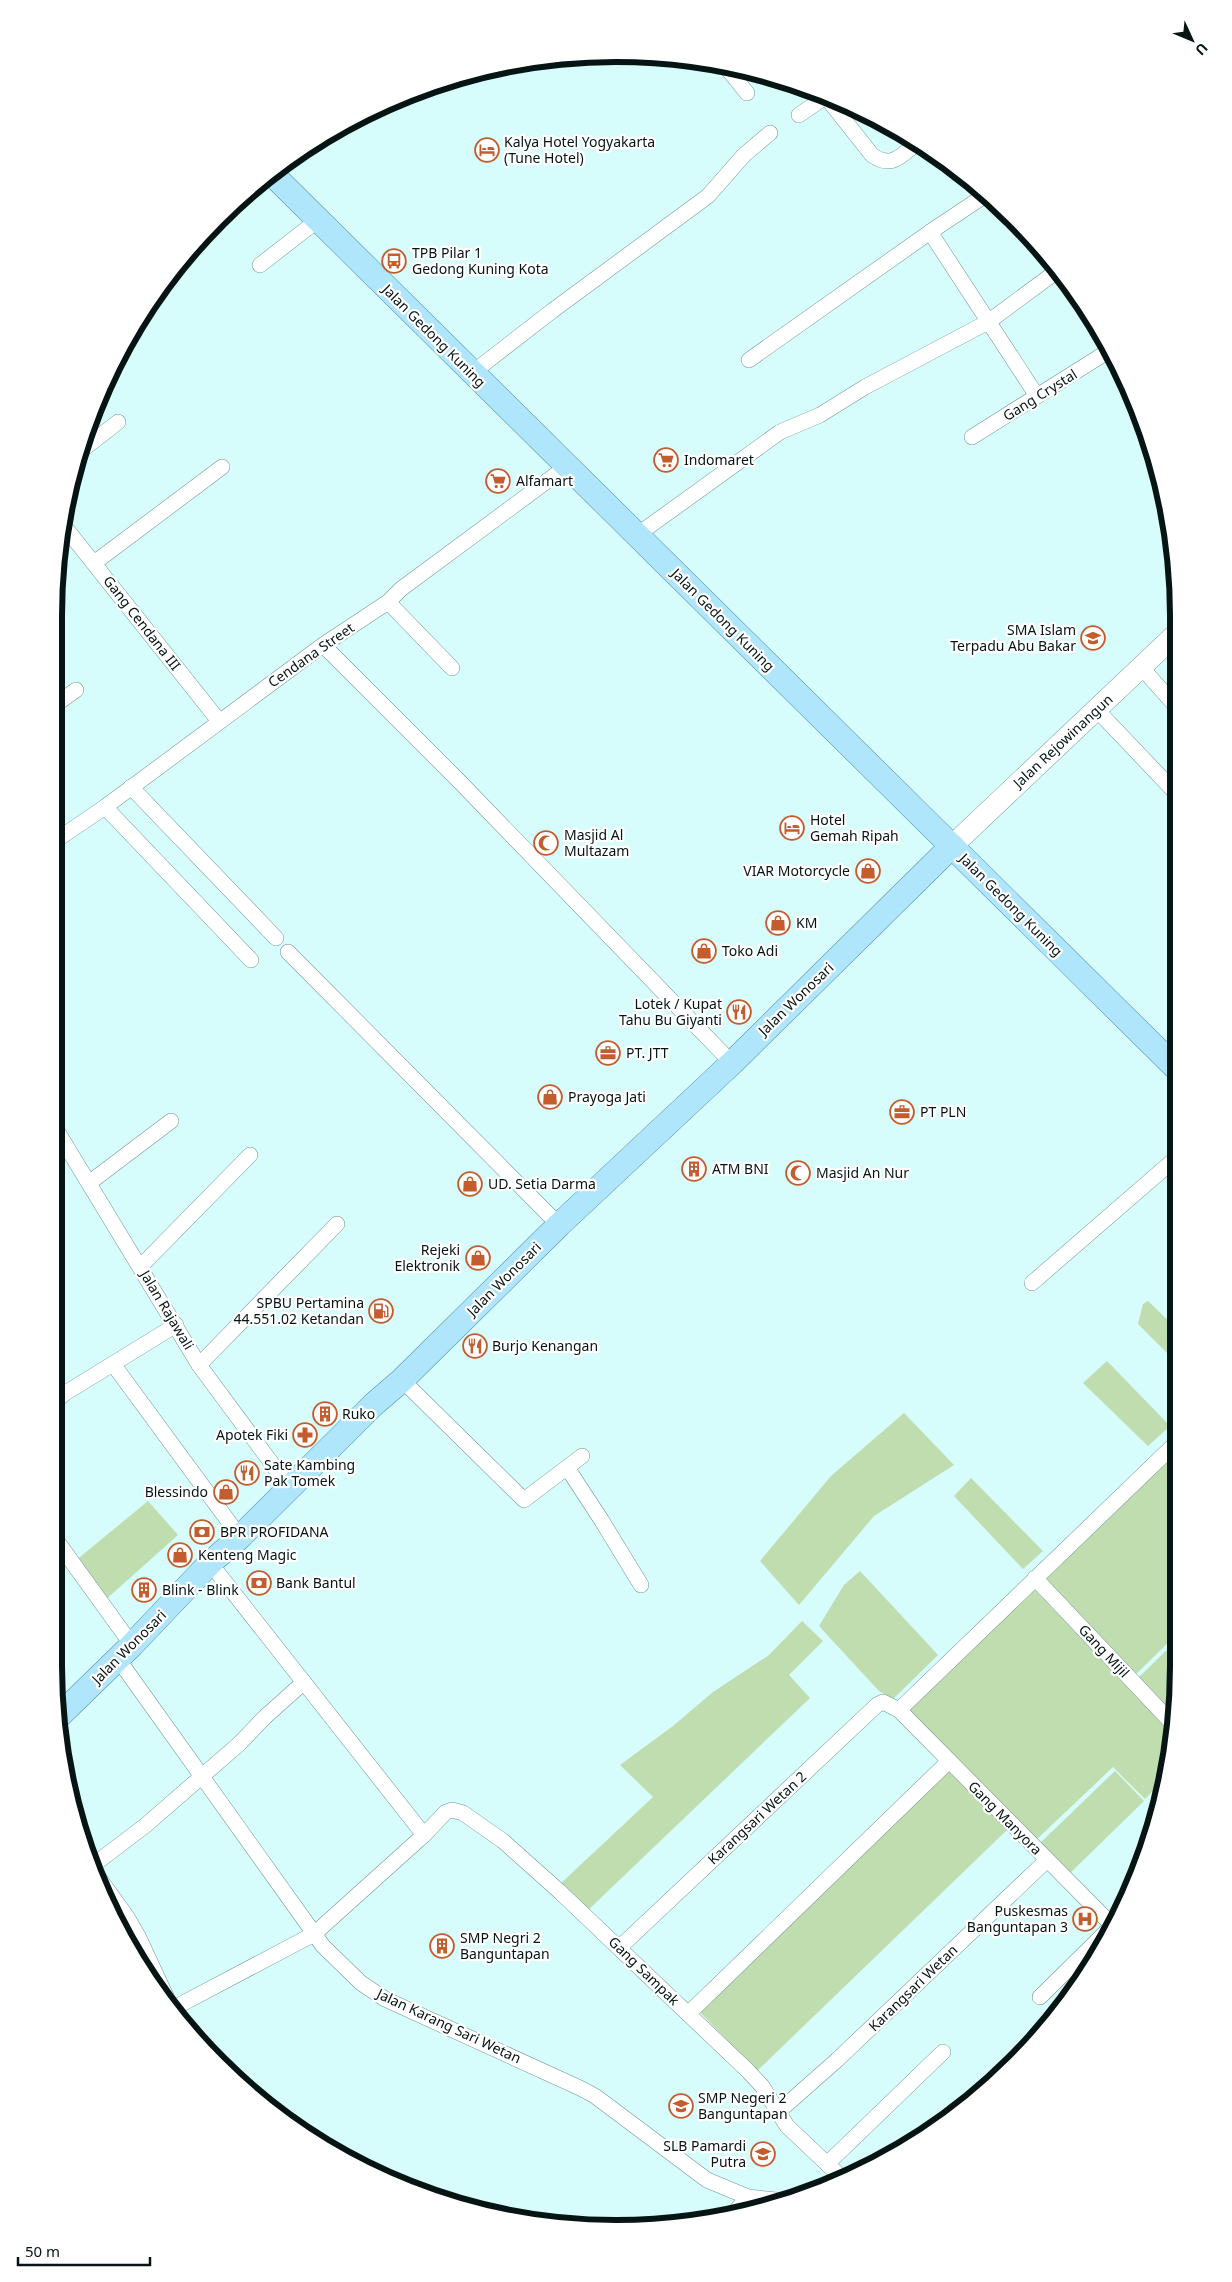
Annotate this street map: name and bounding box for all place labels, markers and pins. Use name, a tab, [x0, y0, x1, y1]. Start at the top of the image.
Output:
place label: Kalya Hotel Yogyakarta (Tune Hotel)	[504, 132, 655, 167]
hotel icon: Kalya Hotel Yogyakarta (Tune Hotel)	[474, 137, 500, 163]
place label: TPB Pilar 1 Gedong Kuning Kota	[412, 243, 549, 278]
bus stop icon: TPB Pilar 1 Gedong Kuning Kota	[381, 248, 407, 274]
supermarket icon: Indomaret	[653, 447, 679, 473]
place label: Indomaret	[684, 450, 754, 469]
supermarket icon: Alfamart	[485, 468, 511, 494]
place label: Alfamart	[516, 471, 573, 490]
place label: SMA Islam Terpadu Abu Bakar	[950, 620, 1076, 655]
school or university icon: SMA Islam Terpadu Abu Bakar	[1080, 625, 1106, 651]
place label: Hotel Gemah Ripah	[810, 810, 899, 845]
hotel icon: Hotel Gemah Ripah	[779, 815, 805, 841]
place label: Masjid Al Multazam	[564, 825, 629, 860]
mosque icon: Masjid Al Multazam	[533, 830, 559, 856]
shop icon: VIAR Motorcycle	[855, 858, 881, 884]
place label: VIAR Motorcycle	[743, 861, 850, 880]
shop icon: KM	[765, 910, 791, 936]
place label: KM	[796, 913, 817, 932]
shop icon: Toko Adi	[691, 938, 717, 964]
place label: Toko Adi	[722, 941, 778, 960]
place label: Lotek / Kupat Tahu Bu Giyanti	[619, 994, 722, 1029]
restaurant icon: Lotek / Kupat Tahu Bu Giyanti	[726, 999, 752, 1025]
office icon: PT. JTT	[595, 1040, 621, 1066]
place label: PT. JTT	[626, 1043, 669, 1062]
shop icon: Prayoga Jati	[537, 1084, 563, 1110]
place label: Prayoga Jati	[568, 1087, 646, 1106]
office icon: PT PLN	[889, 1099, 915, 1125]
place label: PT PLN	[920, 1102, 966, 1121]
building icon: ATM BNI	[681, 1156, 707, 1182]
place label: ATM BNI	[712, 1159, 769, 1178]
mosque icon: Masjid An Nur	[785, 1160, 811, 1186]
place label: Masjid An Nur	[816, 1163, 909, 1182]
shop icon: UD. Setia Darma	[457, 1171, 483, 1197]
place label: UD. Setia Darma	[488, 1174, 596, 1193]
place label: Rejeki Elektronik	[394, 1240, 461, 1275]
shop icon: Rejeki Elektronik	[465, 1245, 491, 1271]
place label: SPBU Pertamina 44.551.02 Ketandan	[234, 1293, 364, 1328]
fuel station icon: SPBU Pertamina 44.551.02 Ketandan	[368, 1298, 394, 1324]
restaurant icon: Burjo Kenangan	[462, 1333, 488, 1359]
place label: Burjo Kenangan	[492, 1336, 598, 1355]
building icon: Ruko	[312, 1401, 338, 1427]
place label: Ruko	[342, 1404, 375, 1423]
pharmacy icon: Apotek Fiki	[292, 1422, 318, 1448]
place label: Apotek Fiki	[216, 1425, 288, 1444]
place label: Sate Kambing Pak Tomek	[264, 1455, 355, 1490]
restaurant icon: Sate Kambing Pak Tomek	[234, 1460, 260, 1486]
shop icon: Blessindo	[213, 1479, 239, 1505]
place label: Blessindo	[145, 1482, 208, 1501]
bank icon: BPR PROFIDANA	[189, 1519, 215, 1545]
place label: BPR PROFIDANA	[220, 1522, 329, 1541]
shop icon: Kenteng Magic	[167, 1542, 193, 1568]
place label: Kenteng Magic	[198, 1545, 297, 1564]
bank icon: Bank Bantul	[246, 1570, 272, 1596]
place label: Bank Bantul	[276, 1573, 356, 1592]
building icon: Blink - Blink	[131, 1577, 157, 1603]
place label: Blink - Blink	[162, 1580, 239, 1599]
place label: Puskesmas Banguntapan 3	[967, 1901, 1068, 1936]
hospital icon: Puskesmas Banguntapan 3	[1072, 1906, 1098, 1932]
place label: SMP Negri 2 Banguntapan	[460, 1928, 550, 1963]
building icon: SMP Negri 2 Banguntapan	[429, 1933, 455, 1959]
place label: SMP Negeri 2 Banguntapan	[698, 2088, 788, 2123]
school or university icon: SMP Negeri 2 Banguntapan	[668, 2093, 694, 2119]
place label: SLB Pamardi Putra	[663, 2136, 746, 2171]
school or university icon: SLB Pamardi Putra	[750, 2141, 776, 2167]

